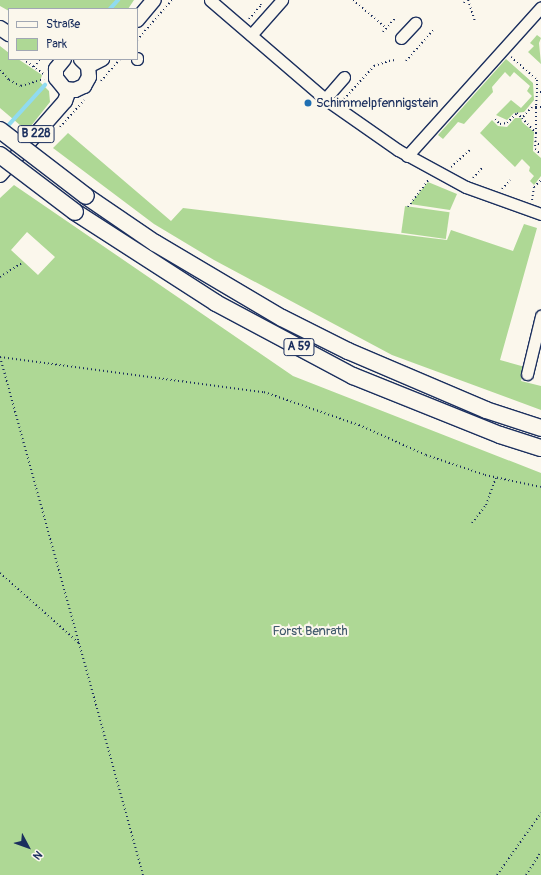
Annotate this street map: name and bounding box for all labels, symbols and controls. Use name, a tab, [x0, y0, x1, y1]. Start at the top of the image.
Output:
legend	[8, 8, 138, 60]
text: Straße	[46, 17, 80, 32]
text: Park	[46, 37, 67, 52]
place label: Schimmelpfennigstein	[316, 95, 438, 111]
marker: Schimmelpfennigstein	[303, 98, 313, 108]
road number: B 228	[17, 124, 55, 144]
road number: A 59	[283, 337, 315, 357]
park label: Forst Benrath	[272, 623, 348, 639]
north arrow	[8, 827, 48, 867]
text: N	[30, 848, 45, 862]

